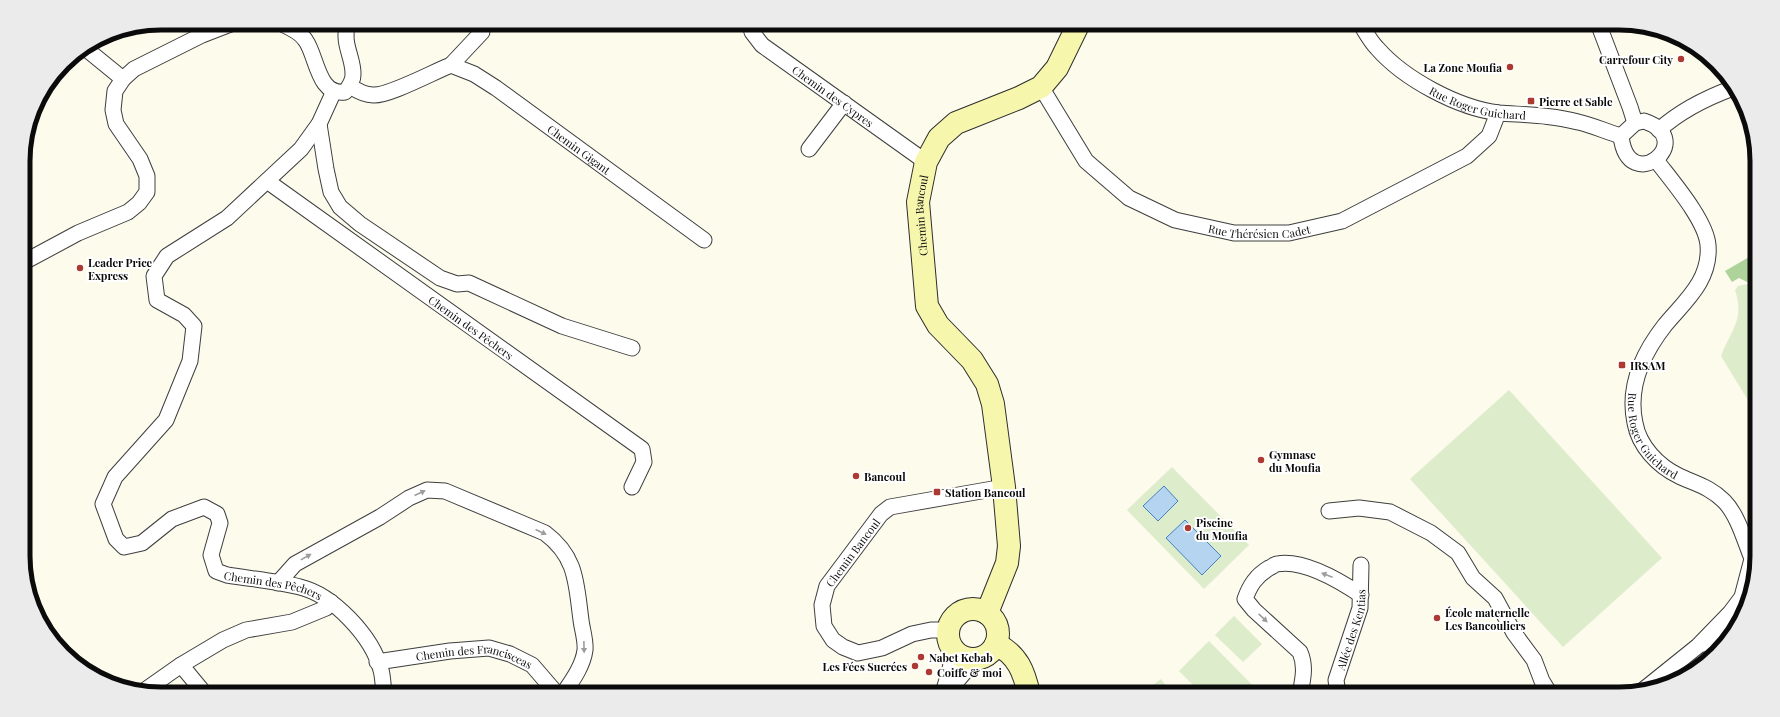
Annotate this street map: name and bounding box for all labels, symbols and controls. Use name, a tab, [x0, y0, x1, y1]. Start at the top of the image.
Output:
place label: Carrefour City	[1599, 52, 1673, 67]
marker: Carrefour City	[1676, 54, 1686, 64]
place label: La Zone Moufia	[1424, 60, 1502, 75]
street label: Chemin des Cypres	[790, 62, 877, 130]
marker: La Zone Moufia	[1505, 62, 1515, 72]
street label: Rue Roger Guichard	[1427, 83, 1527, 122]
place label: Pierre et Sable	[1539, 94, 1613, 109]
marker: Pierre et Sable	[1526, 96, 1536, 106]
street label: Chemin Gigant	[545, 121, 614, 177]
street label: Chemin Bancoul	[910, 173, 931, 257]
street label: Rue Thérésien Cadet	[1207, 220, 1312, 241]
place label: Leader Price Express	[88, 255, 153, 283]
marker: Leader Price Express	[75, 263, 85, 273]
street label: Chemin des Pêchers	[426, 292, 517, 362]
place label: IRSAM	[1630, 358, 1665, 373]
marker: IRSAM	[1617, 360, 1627, 370]
street label: Rue Roger Guichard	[1625, 392, 1681, 482]
place label: Gymnase du Moufia	[1269, 447, 1321, 475]
marker: Gymnase du Moufia	[1256, 455, 1266, 465]
place label: Bancoul	[864, 469, 906, 484]
marker: Bancoul	[851, 471, 861, 481]
place label: Station Bancoul	[945, 485, 1026, 500]
marker: Station Bancoul	[932, 487, 942, 497]
one-way arrow	[414, 490, 426, 496]
street label: Chemin Bancoul	[822, 515, 883, 589]
place label: Piscine du Moufia	[1196, 515, 1248, 543]
marker: Piscine du Moufia	[1183, 523, 1193, 533]
one-way arrow	[535, 529, 546, 535]
one-way arrow	[301, 554, 312, 560]
street label: Chemin des Pêchers	[223, 567, 325, 603]
one-way arrow	[1321, 572, 1333, 578]
street label: Allée des Kentias	[1332, 589, 1368, 673]
place label: École maternelle Les Bancouliers	[1445, 605, 1530, 633]
marker: École maternelle Les Bancouliers	[1432, 613, 1442, 623]
one-way arrow	[1258, 614, 1268, 623]
street label: Chemin des Francisceas	[415, 641, 535, 672]
one-way arrow	[581, 641, 587, 654]
place label: Nabet Kebab	[929, 650, 993, 665]
marker: Nabet Kebab	[916, 652, 926, 662]
place label: Les Fées Sucrées	[822, 659, 907, 674]
marker: Les Fées Sucrées	[910, 661, 920, 671]
place label: Coiffe & moi	[937, 665, 1002, 680]
marker: Coiffe & moi	[924, 667, 934, 677]

